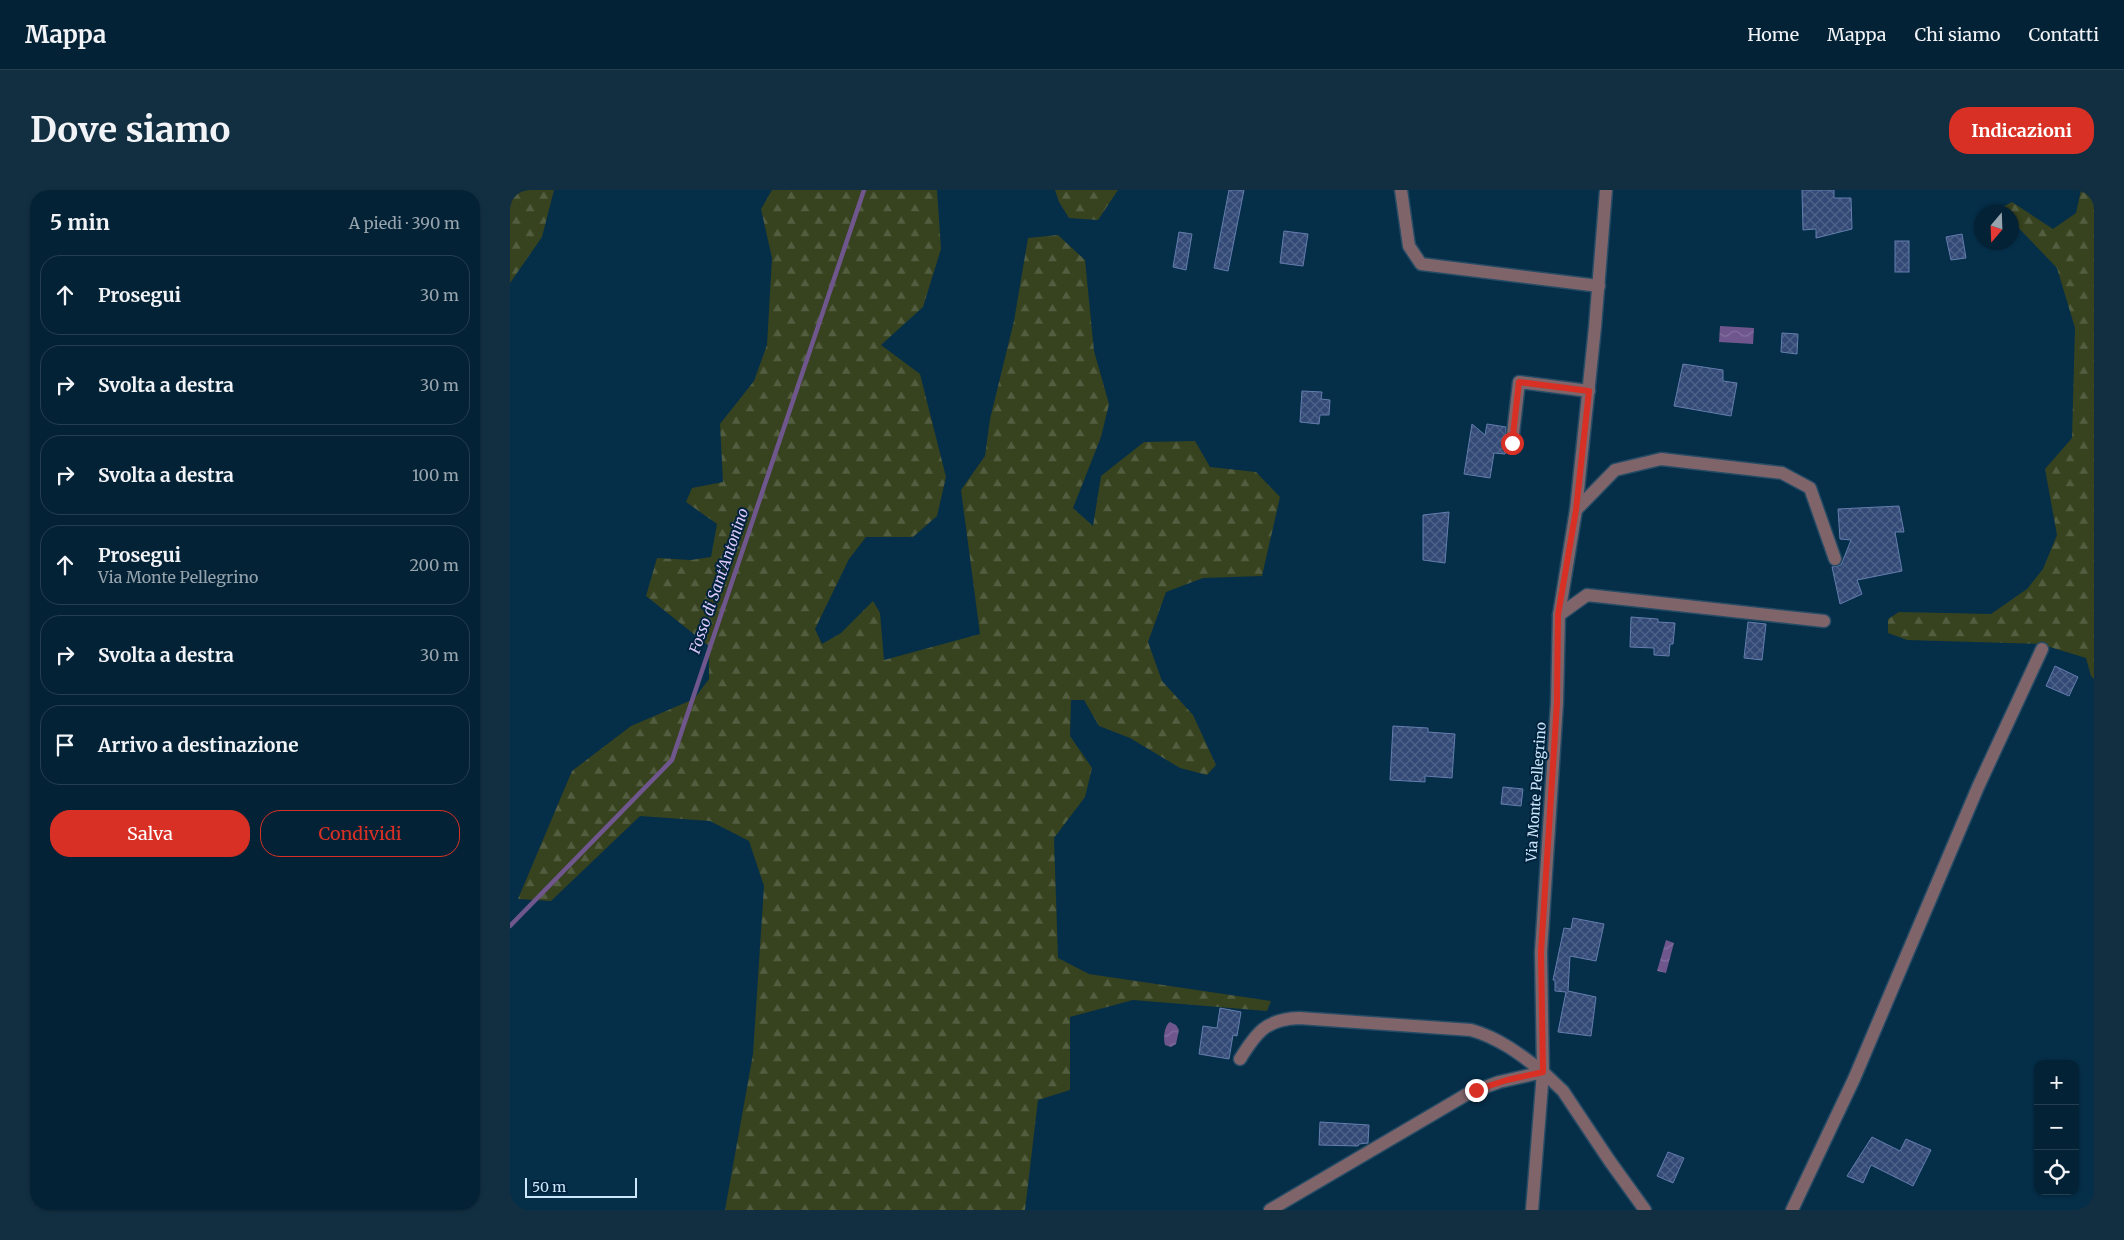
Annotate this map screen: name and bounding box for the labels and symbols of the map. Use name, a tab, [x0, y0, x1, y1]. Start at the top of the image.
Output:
north arrow	[1974, 205, 2019, 250]
route start	[1501, 432, 1524, 455]
water label: Fosso di Sant'Antonino	[684, 506, 752, 657]
street label: Via Monte Pellegrino	[1522, 721, 1550, 864]
route end	[1465, 1079, 1488, 1102]
scale bar	[525, 1175, 638, 1198]

